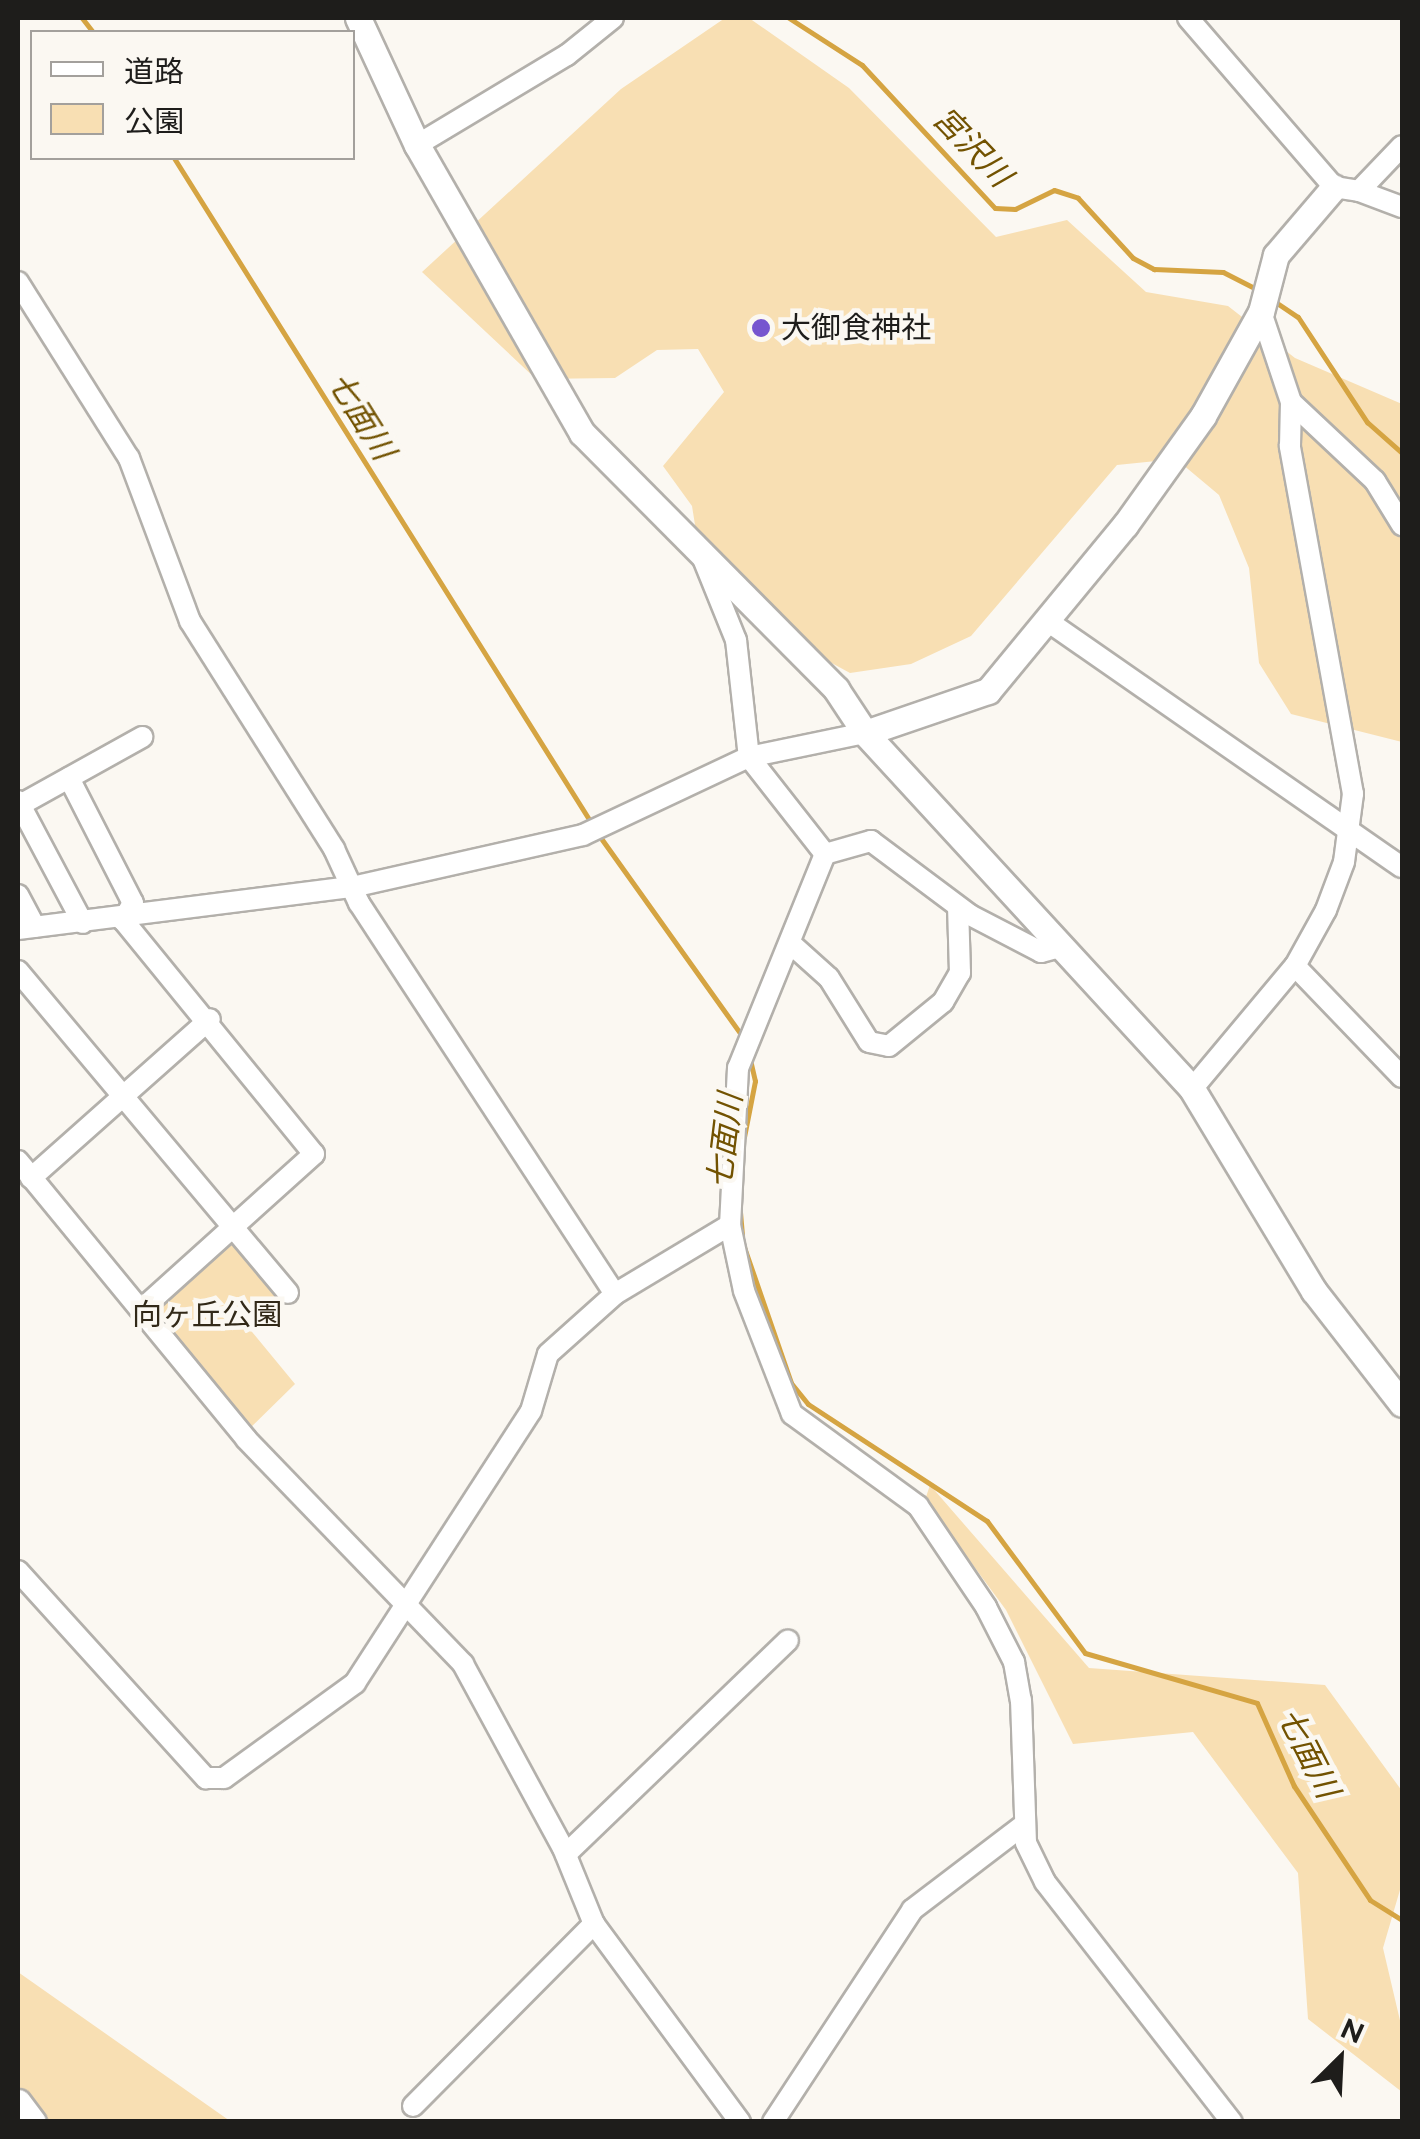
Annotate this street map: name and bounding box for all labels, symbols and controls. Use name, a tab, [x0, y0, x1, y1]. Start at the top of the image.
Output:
legend	[30, 30, 355, 160]
text: 道路	[124, 54, 184, 89]
water label: 宮沢川	[925, 99, 1019, 195]
text: 公園	[124, 104, 184, 139]
place label: 大御食神社	[781, 310, 931, 346]
marker: 大御食神社	[750, 317, 772, 339]
water label: 七面川	[319, 365, 403, 467]
water label: 七面川	[700, 1091, 750, 1191]
park label: 向ヶ丘公園	[132, 1297, 282, 1333]
water label: 七面川	[1269, 1702, 1347, 1804]
north arrow	[1290, 2009, 1390, 2109]
text: N	[1336, 2012, 1369, 2051]

